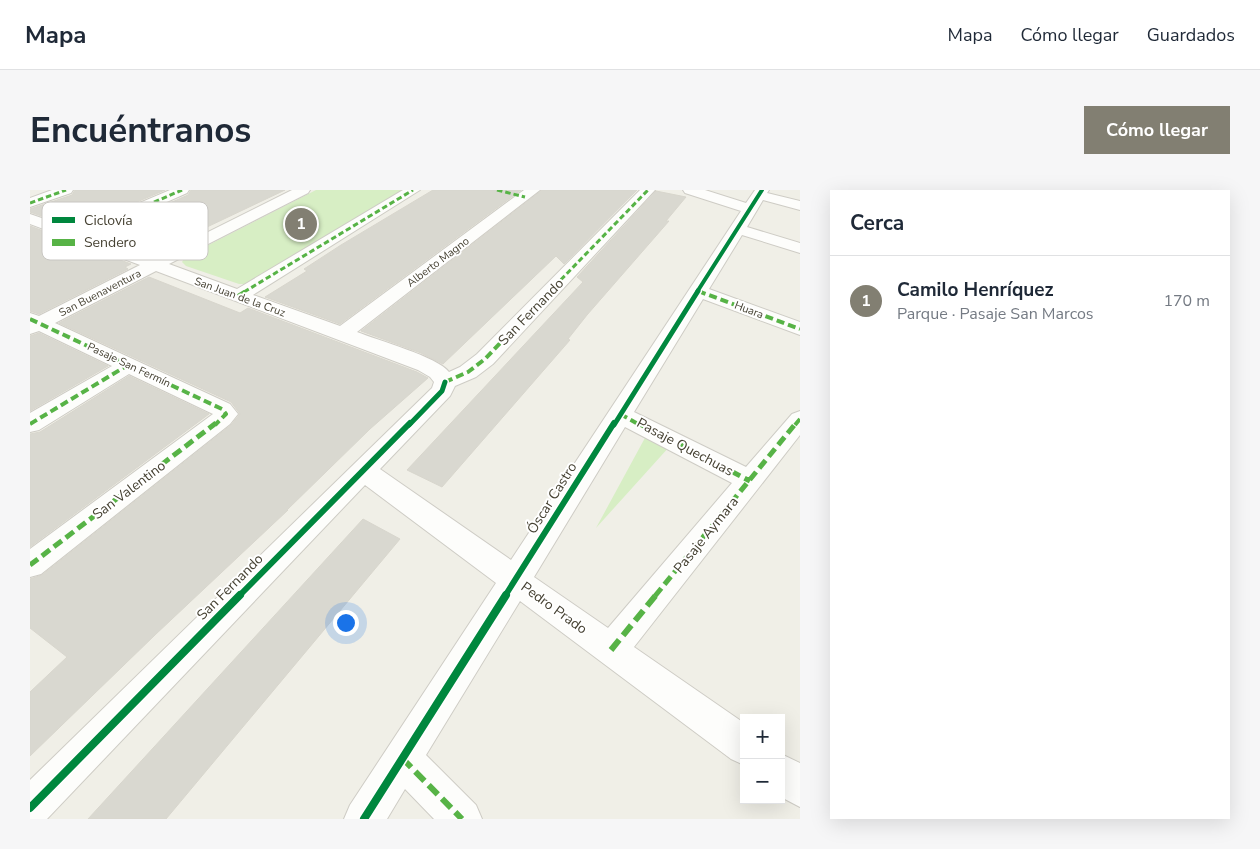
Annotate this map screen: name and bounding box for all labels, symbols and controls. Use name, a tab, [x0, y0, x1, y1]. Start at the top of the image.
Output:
text: Mapa	[25, 19, 87, 51]
text: Mapa	[948, 23, 993, 47]
text: Cómo llegar	[1021, 23, 1119, 47]
text: Guardados	[1147, 23, 1235, 47]
button: Cómo llegar	[1084, 106, 1230, 154]
text: Encuéntranos	[30, 107, 251, 154]
legend	[42, 202, 208, 260]
pin: 1	[285, 205, 317, 243]
text: Cerca	[850, 209, 904, 237]
text: Ciclovía	[84, 211, 133, 230]
text: Sendero	[84, 233, 137, 252]
street label: Alberto Magno	[404, 234, 472, 290]
street label: San Buenaventura	[56, 266, 144, 320]
street label: San Juan de la Cruz	[192, 274, 288, 320]
street label: San Fernando	[494, 274, 568, 350]
text: Camilo Henríquez	[897, 277, 1053, 303]
text: 1	[861, 290, 871, 312]
text: 170 m	[1163, 290, 1210, 312]
street label: Huara	[732, 298, 766, 322]
text: Parque · Pasaje San Marcos	[897, 303, 1093, 325]
street label: Pasaje San Fermín	[85, 339, 173, 391]
street label: Pasaje Quechuas	[633, 414, 737, 481]
street label: San Valentino	[88, 456, 170, 524]
street label: Óscar Castro	[523, 459, 582, 537]
street label: Pasaje Aymara	[669, 493, 743, 577]
street label: San Fernando	[193, 549, 268, 624]
street label: Pedro Prado	[517, 578, 591, 639]
your location	[333, 610, 359, 636]
map controls	[740, 714, 785, 804]
button: +	[740, 714, 785, 759]
button: −	[740, 759, 785, 804]

